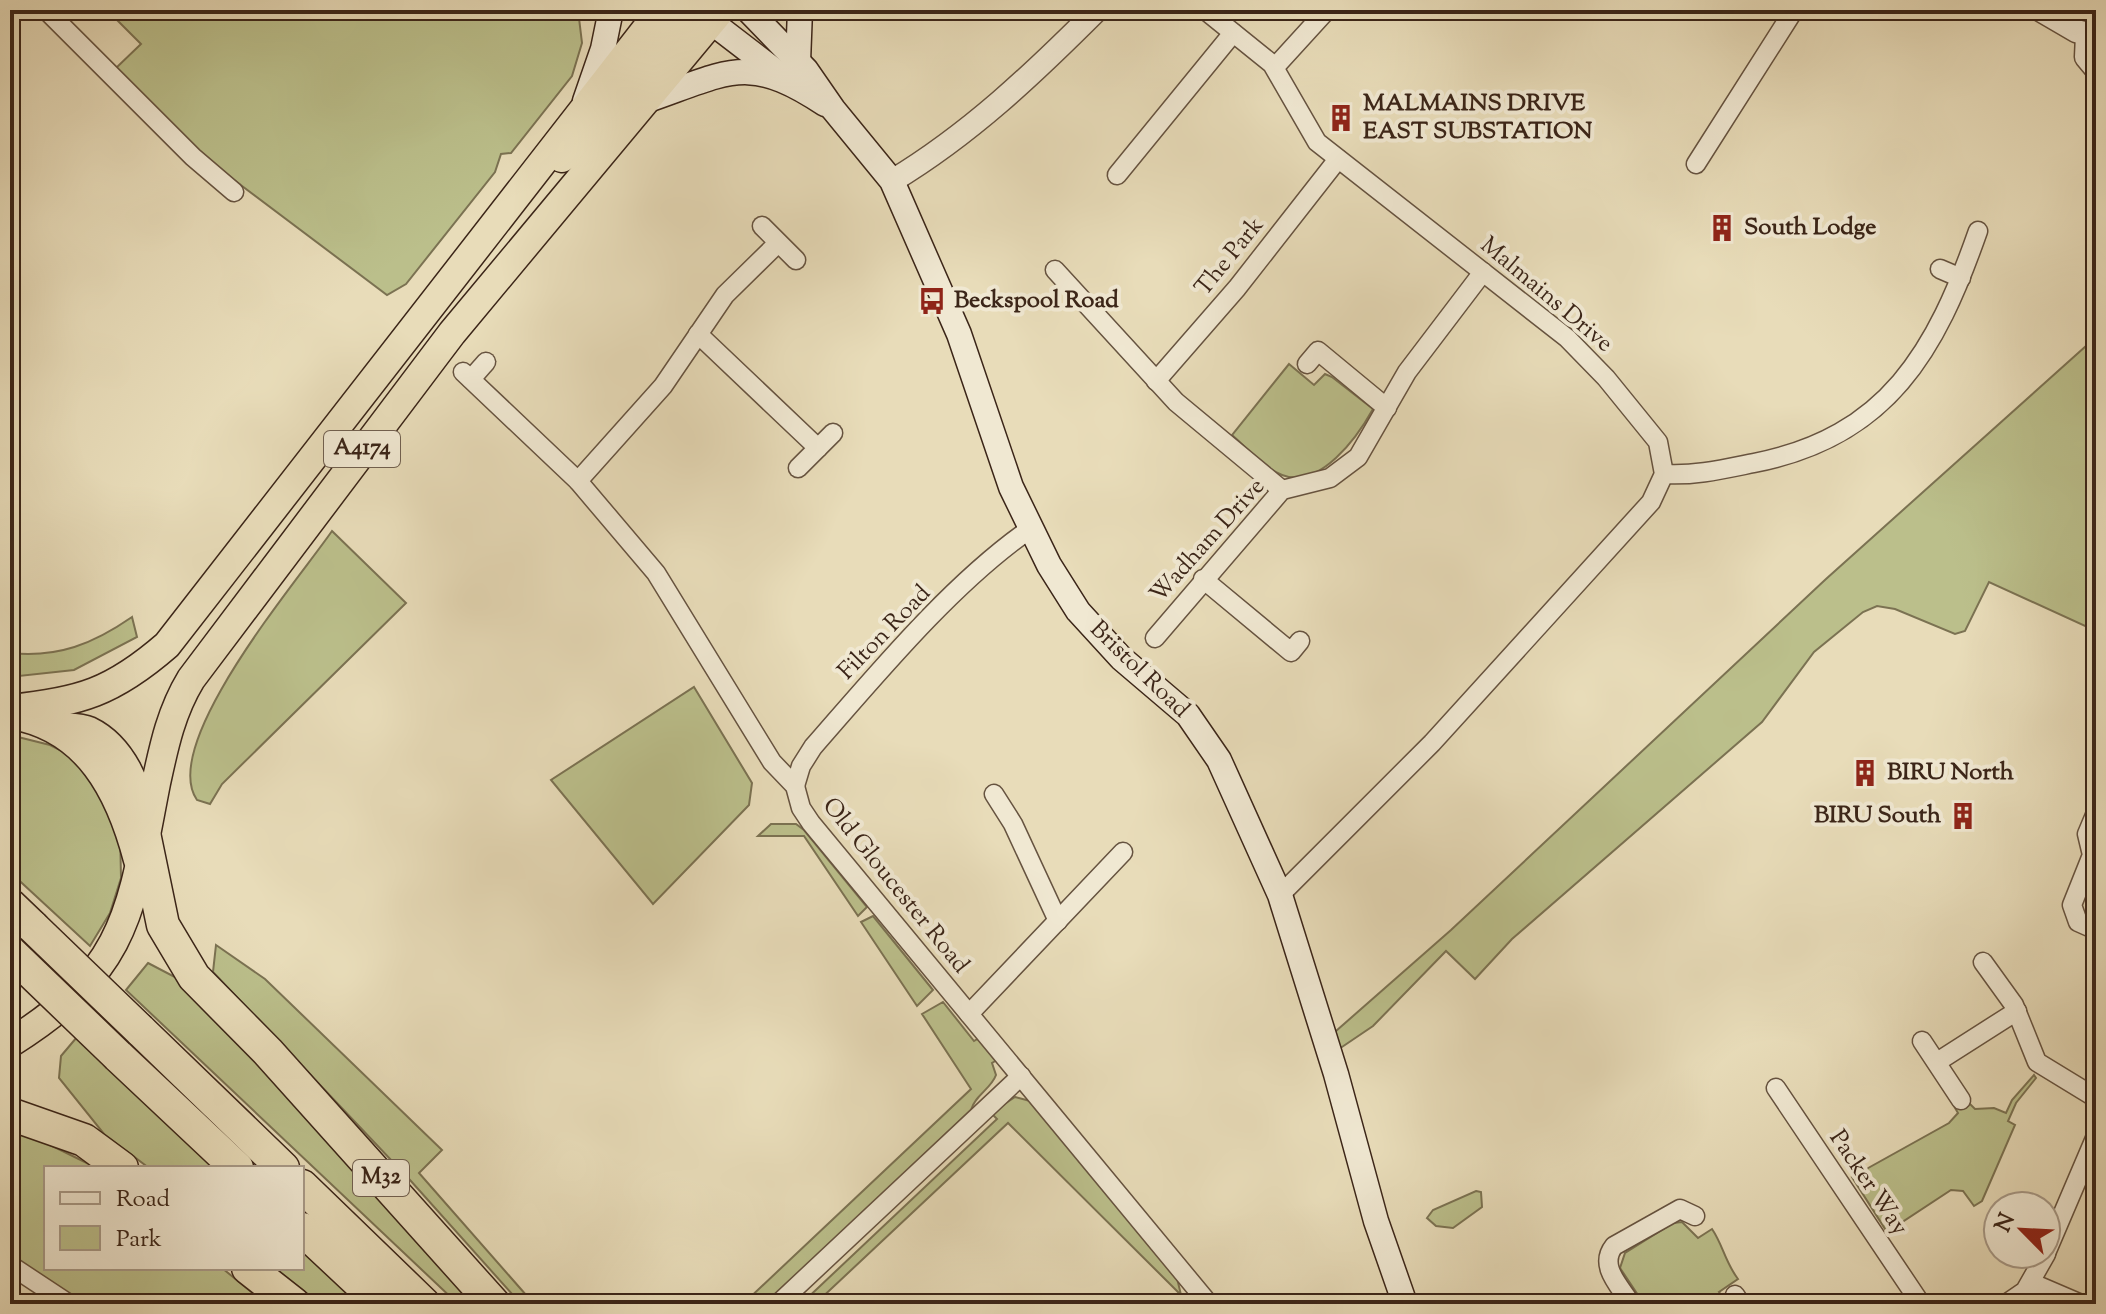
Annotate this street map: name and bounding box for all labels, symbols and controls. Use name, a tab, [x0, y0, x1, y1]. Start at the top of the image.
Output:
place label: MALMAINS DRIVE EAST SUBSTATION	[1363, 87, 1592, 149]
building icon: MALMAINS DRIVE EAST SUBSTATION	[1326, 103, 1356, 133]
street label: The Park	[1188, 210, 1272, 304]
place label: South Lodge	[1744, 211, 1876, 245]
building icon: South Lodge	[1707, 213, 1737, 243]
street label: Malmains Drive	[1472, 229, 1620, 361]
place label: Beckspool Road	[954, 284, 1119, 318]
bus stop icon: Beckspool Road	[917, 286, 947, 316]
road number: A4174	[324, 431, 400, 467]
street label: Wadham Drive	[1143, 471, 1273, 611]
street label: Filton Road	[831, 577, 939, 688]
street label: Bristol Road	[1081, 614, 1197, 727]
place label: BIRU North	[1887, 756, 2015, 790]
building icon: BIRU North	[1850, 758, 1880, 788]
street label: Old Gloucester Road	[813, 791, 977, 982]
place label: BIRU South	[1814, 799, 1942, 833]
building icon: BIRU South	[1948, 801, 1978, 831]
street label: Packer Way	[1820, 1124, 1916, 1242]
road number: M32	[353, 1160, 409, 1196]
legend	[44, 1166, 304, 1270]
text: Road	[116, 1183, 170, 1217]
north arrow	[1982, 1190, 2062, 1270]
text: N	[1988, 1208, 2025, 1238]
text: Park	[116, 1223, 162, 1257]

